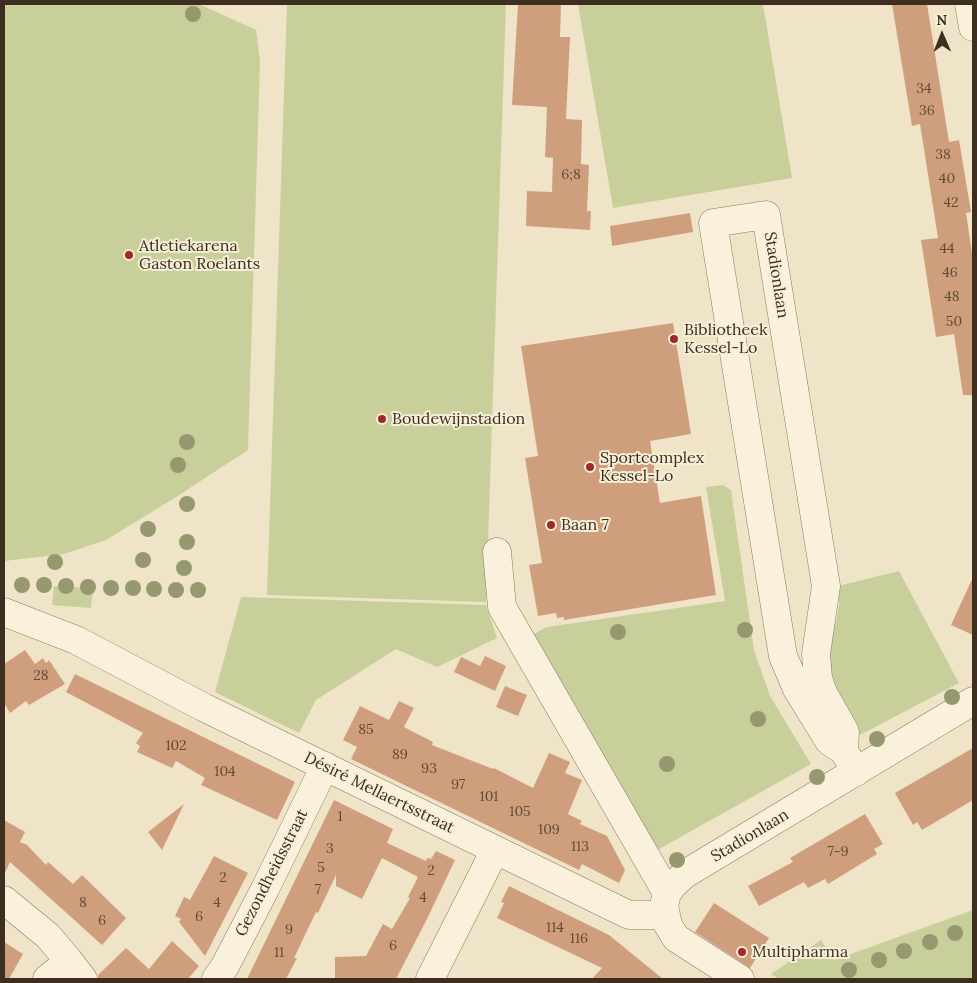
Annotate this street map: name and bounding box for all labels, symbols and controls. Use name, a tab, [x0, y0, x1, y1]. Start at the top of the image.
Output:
north arrow	[917, 10, 967, 60]
text: N	[936, 11, 947, 29]
house number: 34	[916, 81, 932, 97]
house number: 36	[919, 103, 935, 119]
house number: 38	[935, 147, 951, 163]
house number: 6;8	[561, 167, 581, 183]
house number: 40	[939, 171, 955, 187]
house number: 42	[943, 195, 959, 211]
street label: Stadionlaan	[760, 230, 792, 320]
place label: Atletiekarena Gaston Roelants	[139, 236, 260, 274]
house number: 44	[939, 241, 955, 257]
marker: Atletiekarena Gaston Roelants	[123, 249, 135, 261]
house number: 46	[942, 265, 958, 281]
house number: 48	[944, 289, 960, 305]
house number: 50	[946, 314, 962, 330]
place label: Bibliotheek Kessel-Lo	[684, 320, 767, 358]
marker: Bibliotheek Kessel-Lo	[668, 333, 680, 345]
place label: Boudewijnstadion	[392, 409, 525, 429]
marker: Boudewijnstadion	[376, 413, 388, 425]
place label: Sportcomplex Kessel-Lo	[600, 448, 704, 486]
marker: Sportcomplex Kessel-Lo	[584, 461, 596, 473]
place label: Baan 7	[561, 515, 609, 535]
marker: Baan 7	[545, 519, 557, 531]
house number: 28	[33, 668, 49, 684]
house number: 85	[358, 722, 374, 738]
house number: 102	[165, 738, 187, 754]
house number: 89	[392, 747, 408, 763]
street label: Désiré Mellaertsstraat	[301, 748, 457, 838]
house number: 93	[421, 761, 437, 777]
house number: 104	[214, 764, 236, 780]
house number: 97	[451, 777, 465, 793]
house number: 101	[480, 789, 498, 805]
house number: 105	[509, 804, 531, 820]
street label: Stadionlaan	[708, 805, 792, 867]
street label: Gezondheidsstraat	[232, 806, 312, 940]
house number: 1	[337, 809, 343, 825]
house number: 109	[538, 822, 560, 838]
house number: 113	[571, 839, 589, 855]
house number: 3	[326, 841, 334, 857]
house number: 7-9	[827, 844, 849, 860]
house number: 5	[317, 860, 325, 876]
house number: 2	[427, 863, 435, 879]
house number: 2	[219, 870, 227, 886]
house number: 7	[315, 882, 321, 898]
house number: 4	[419, 890, 427, 906]
house number: 8	[79, 895, 87, 911]
house number: 4	[213, 895, 221, 911]
house number: 6	[195, 909, 203, 925]
house number: 6	[98, 913, 106, 929]
house number: 114	[546, 920, 564, 936]
house number: 9	[285, 922, 293, 938]
house number: 116	[570, 931, 588, 947]
house number: 6	[389, 938, 397, 954]
place label: Multipharma	[752, 942, 848, 962]
house number: 11	[274, 945, 284, 961]
marker: Multipharma	[736, 946, 748, 958]

